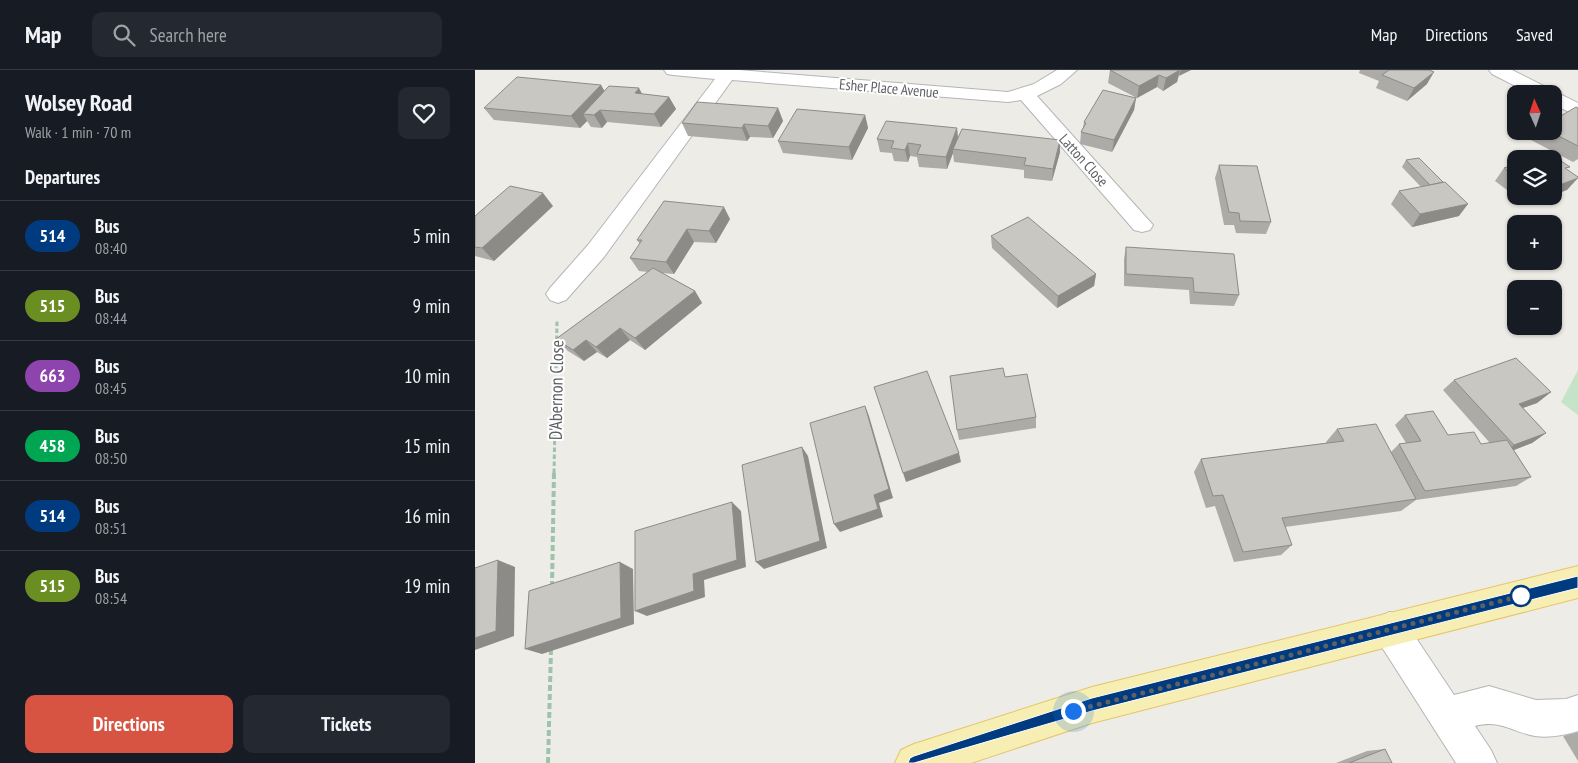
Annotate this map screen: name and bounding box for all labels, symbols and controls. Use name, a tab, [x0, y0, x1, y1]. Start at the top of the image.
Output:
search box	[92, 12, 442, 57]
text: Map	[25, 19, 62, 50]
icon: search	[110, 21, 138, 49]
text: Search here	[150, 23, 227, 47]
text: Map	[1371, 23, 1397, 46]
text: Directions	[1425, 23, 1488, 46]
text: Saved	[1516, 23, 1553, 46]
street label: Esher Place Avenue	[838, 74, 940, 102]
north arrow	[1507, 85, 1563, 140]
map controls	[1507, 85, 1562, 335]
text: Wolsey Road	[25, 87, 132, 118]
button: heart	[398, 87, 450, 139]
text: Walk · 1 min · 70 m	[25, 122, 131, 142]
street label: Latton Close	[1055, 130, 1113, 190]
button: layers	[1507, 150, 1562, 205]
text: Departures	[25, 165, 100, 189]
text: Bus	[95, 214, 119, 238]
button: +	[1507, 215, 1562, 270]
text: 514	[40, 224, 65, 247]
text: 5 min	[413, 224, 450, 248]
text: 08:40	[95, 238, 127, 258]
button: −	[1507, 280, 1562, 335]
text: Bus	[95, 284, 119, 308]
text: 515	[40, 294, 65, 317]
text: 9 min	[413, 294, 450, 318]
text: 08:44	[95, 308, 127, 328]
street label: D'Abernon Close	[544, 340, 568, 440]
text: Bus	[95, 354, 119, 378]
text: 663	[40, 364, 65, 387]
text: 10 min	[404, 364, 450, 388]
text: 08:45	[95, 378, 127, 398]
text: Bus	[95, 424, 119, 448]
text: 458	[40, 434, 65, 457]
text: 15 min	[404, 434, 450, 458]
text: 08:50	[95, 448, 127, 468]
text: Bus	[95, 494, 119, 518]
text: 514	[40, 504, 65, 527]
text: 16 min	[404, 504, 450, 528]
text: 08:51	[95, 518, 127, 538]
text: Bus	[95, 564, 119, 588]
text: 515	[40, 574, 65, 597]
text: 19 min	[404, 574, 450, 598]
unlabelled marker	[1510, 585, 1532, 607]
text: 08:54	[95, 588, 127, 608]
button: Directions	[25, 695, 233, 753]
button: Tickets	[243, 695, 450, 753]
your location	[1061, 699, 1086, 724]

